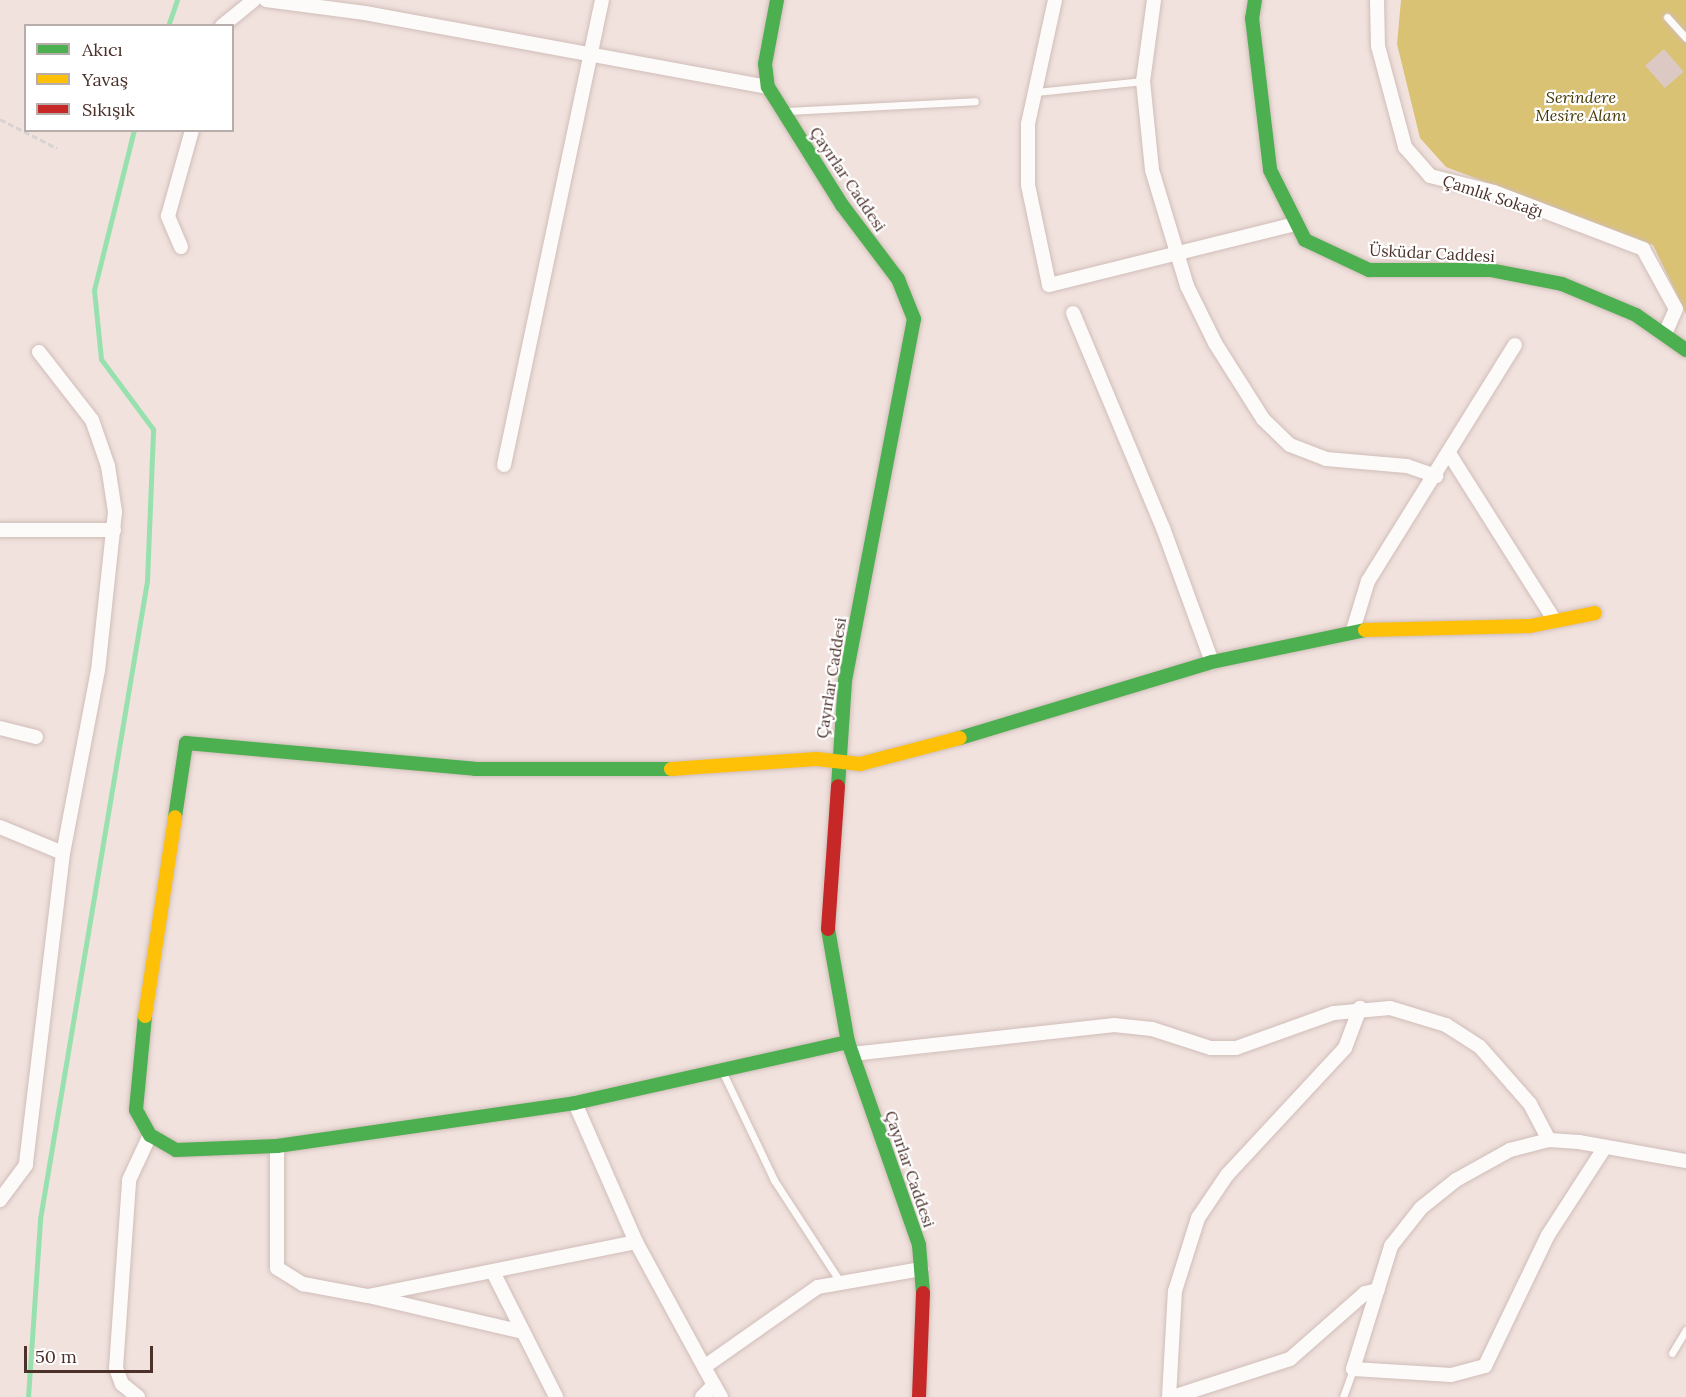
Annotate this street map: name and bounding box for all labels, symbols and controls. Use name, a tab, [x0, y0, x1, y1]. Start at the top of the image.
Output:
legend	[24, 24, 234, 132]
text: Akıcı	[82, 38, 123, 61]
text: Yavaş	[82, 68, 128, 91]
park label: Serindere Mesire Alanı	[1535, 87, 1627, 125]
text: Sıkışık	[82, 98, 135, 121]
street label: Çayırlar Caddesi	[806, 123, 890, 235]
street label: Çamlık Sokağı	[1440, 171, 1546, 221]
street label: Üsküdar Caddesi	[1369, 240, 1495, 266]
street label: Çayırlar Caddesi	[812, 616, 850, 740]
street label: Çayırlar Caddesi	[881, 1108, 939, 1230]
scale bar	[27, 1334, 156, 1372]
text: 50 m	[35, 1345, 77, 1368]

